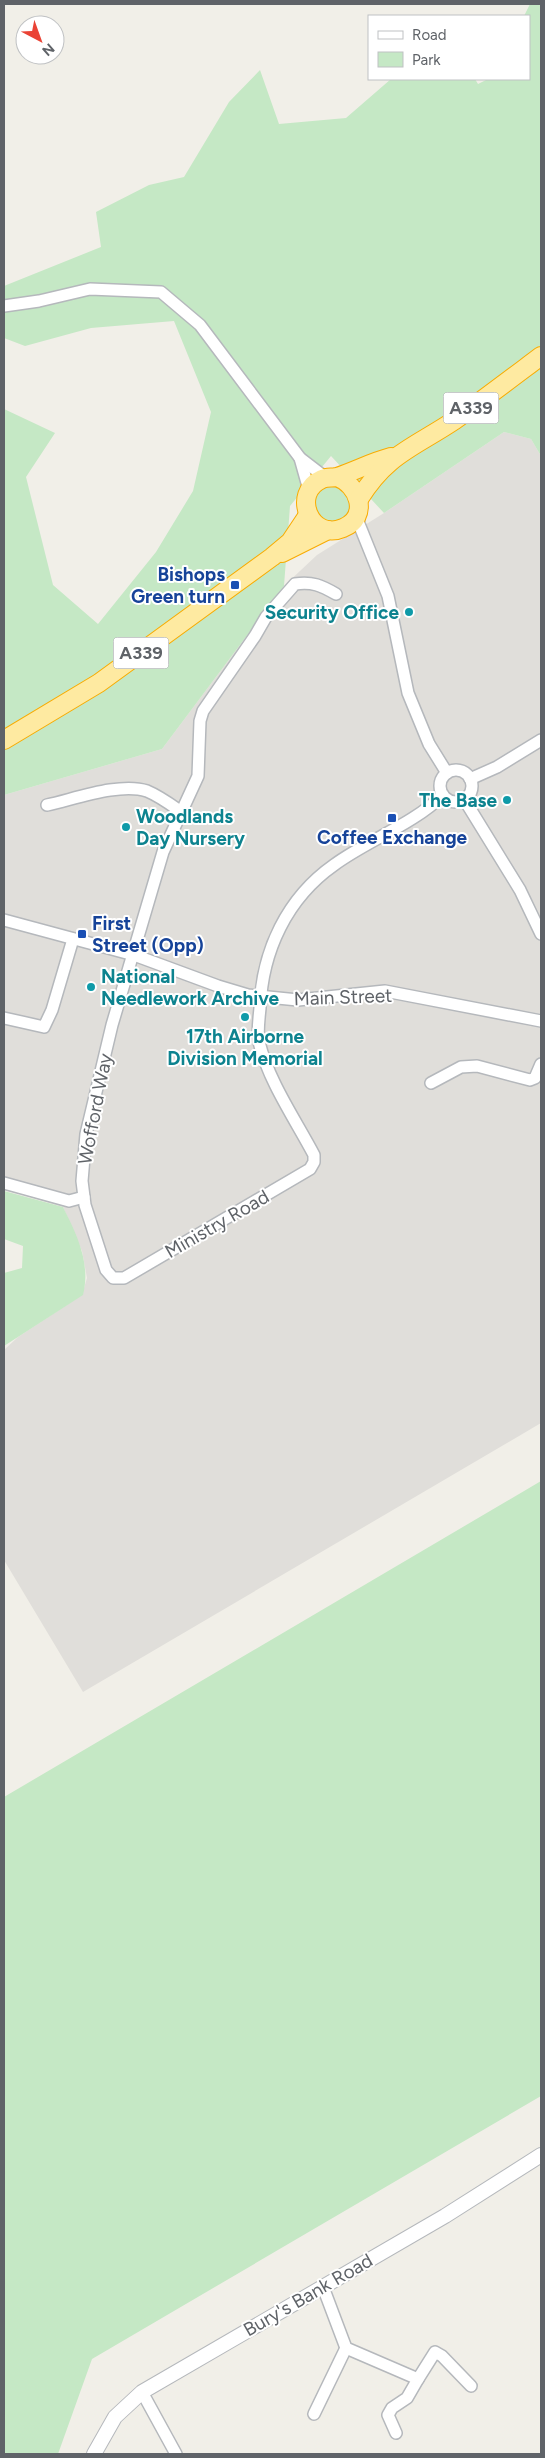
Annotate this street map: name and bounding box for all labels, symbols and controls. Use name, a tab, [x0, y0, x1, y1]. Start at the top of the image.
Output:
north arrow	[15, 15, 65, 65]
legend	[368, 15, 530, 80]
text: Road	[412, 26, 447, 44]
text: N	[39, 39, 58, 59]
text: Park	[412, 51, 441, 69]
road number: A339	[444, 392, 498, 423]
place label: Bishops Green turn	[131, 563, 225, 608]
marker: Bishops Green turn	[229, 579, 241, 591]
place label: Security Office	[265, 601, 399, 624]
marker: Security Office	[403, 606, 415, 618]
road number: A339	[114, 638, 168, 668]
place label: The Base	[419, 789, 497, 812]
marker: The Base	[501, 794, 513, 806]
place label: Woodlands Day Nursery	[136, 805, 245, 850]
marker: Coffee Exchange	[386, 812, 398, 824]
marker: Woodlands Day Nursery	[120, 821, 132, 833]
place label: Coffee Exchange	[317, 826, 468, 849]
place label: First Street (Opp)	[92, 912, 204, 957]
marker: First Street (Opp)	[76, 928, 88, 940]
place label: National Needlework Archive	[101, 965, 280, 1010]
marker: National Needlework Archive	[85, 981, 97, 993]
street label: Main Street	[293, 984, 393, 1010]
marker: 17th Airborne Division Memorial	[239, 1011, 251, 1023]
place label: 17th Airborne Division Memorial	[167, 1025, 323, 1070]
street label: Wofford Way	[73, 1051, 117, 1167]
street label: Ministry Road	[161, 1185, 273, 1263]
street label: Bury's Bank Road	[239, 2249, 377, 2341]

